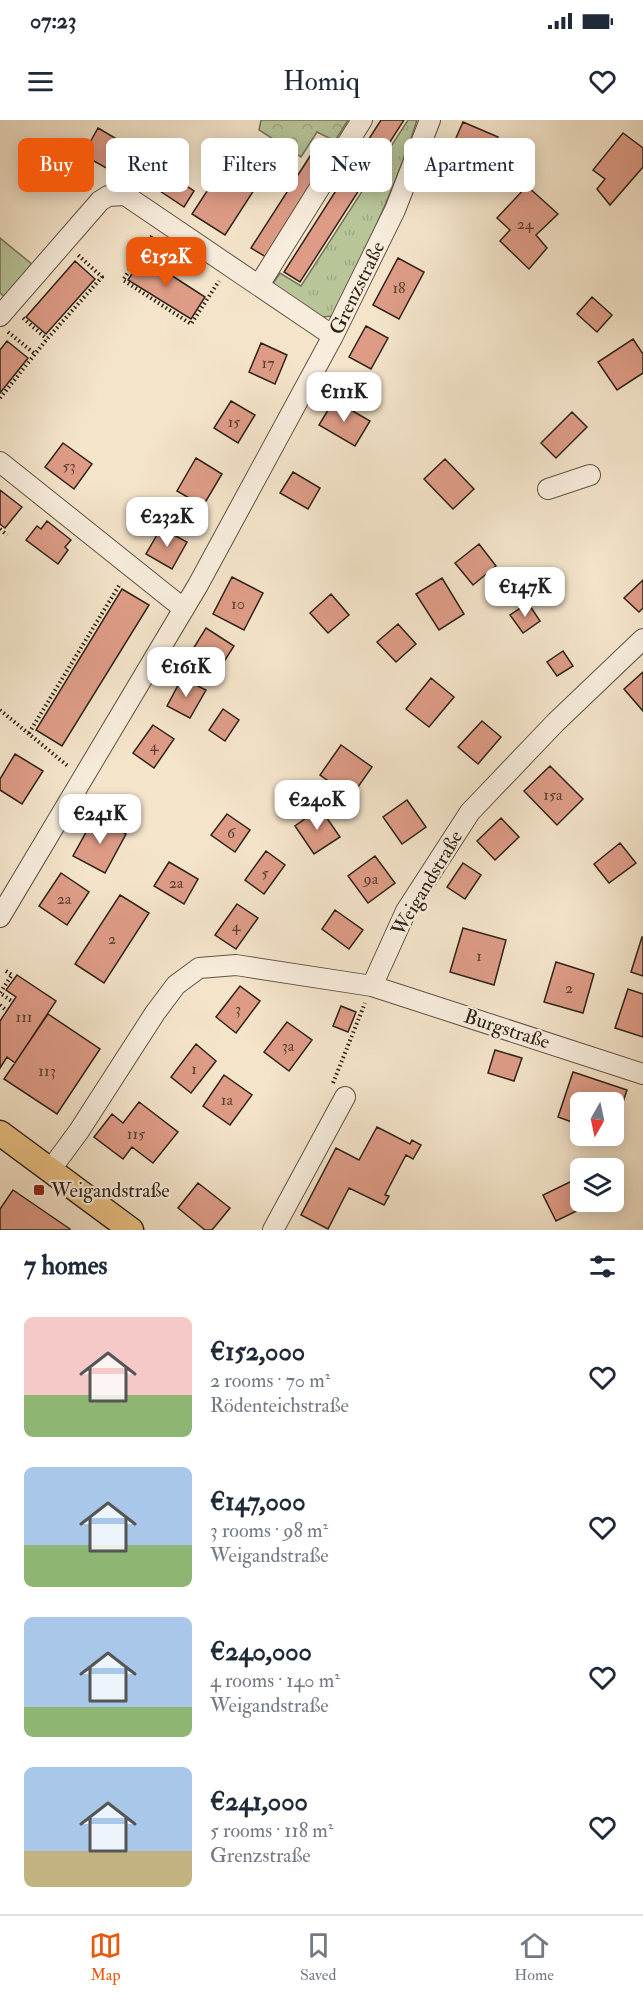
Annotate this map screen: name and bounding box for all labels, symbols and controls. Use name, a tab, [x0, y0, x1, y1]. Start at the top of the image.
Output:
text: 07:23	[30, 7, 76, 35]
icon: menu	[24, 65, 57, 98]
text: Homiq	[283, 65, 360, 98]
icon: heart	[586, 65, 619, 98]
chip: Buy	[18, 138, 94, 192]
chip: Rent	[106, 138, 189, 192]
chip: Filters	[201, 138, 298, 192]
chip: New	[310, 138, 392, 192]
chip: Apartment	[404, 138, 535, 192]
house number: 24	[517, 214, 535, 234]
pin: €152K	[124, 237, 208, 288]
street label: Grenzstraße	[324, 237, 390, 339]
text: €152K	[140, 244, 192, 269]
house number: 18	[392, 278, 406, 298]
house number: 17	[261, 353, 275, 373]
pin: €111K	[302, 372, 386, 423]
text: €111K	[320, 379, 368, 404]
house number: 15	[228, 412, 240, 432]
house number: 53	[62, 456, 76, 476]
pin: €232K	[125, 497, 209, 548]
text: €232K	[140, 504, 194, 529]
pin: €147K	[483, 567, 567, 618]
text: €147K	[499, 574, 551, 599]
house number: 10	[231, 594, 245, 614]
pin: €161K	[144, 647, 228, 698]
text: €161K	[161, 654, 211, 679]
house number: 4	[150, 736, 160, 756]
pin: €240K	[275, 780, 359, 831]
house number: 15a	[543, 785, 563, 805]
text: €240K	[289, 787, 345, 812]
pin: €241K	[58, 794, 142, 845]
text: €241K	[73, 801, 127, 826]
house number: 6	[227, 823, 236, 843]
street label: Weigandstraße	[385, 826, 468, 941]
house number: 5	[261, 863, 269, 883]
house number: 9a	[363, 869, 379, 889]
house number: 2a	[169, 873, 184, 893]
house number: 2a	[57, 889, 72, 909]
house number: 4	[232, 916, 242, 936]
house number: 2	[108, 929, 116, 949]
house number: 1	[476, 946, 482, 966]
house number: 2	[565, 978, 573, 998]
house number: 3	[235, 999, 241, 1019]
street label: Burgstraße	[461, 1003, 553, 1055]
house number: 111	[15, 1007, 33, 1027]
house number: 3a	[282, 1036, 295, 1056]
house number: 1	[191, 1059, 197, 1079]
house number: 113	[38, 1061, 56, 1081]
house number: 1a	[221, 1090, 234, 1110]
north arrow	[570, 1092, 624, 1146]
map controls	[570, 1092, 624, 1212]
house number: 115	[127, 1124, 145, 1144]
button: layers	[570, 1158, 624, 1212]
place label: Weigandstraße	[50, 1178, 170, 1203]
marker: Weigandstraße	[32, 1183, 46, 1197]
text: 7 homes	[24, 1250, 107, 1282]
icon: filters	[586, 1250, 619, 1283]
text: €152,000	[210, 1336, 305, 1368]
icon: home	[72, 1341, 144, 1413]
icon: heart	[586, 1361, 619, 1394]
text: 2 rooms · 70 m²	[210, 1368, 330, 1393]
text: Rödenteichstraße	[210, 1393, 349, 1418]
text: €147,000	[210, 1486, 306, 1518]
icon: home	[72, 1491, 144, 1563]
icon: heart	[586, 1511, 619, 1544]
text: 3 rooms · 98 m²	[210, 1518, 328, 1543]
text: Weigandstraße	[210, 1543, 329, 1568]
text: €240,000	[210, 1636, 312, 1668]
icon: home	[72, 1641, 144, 1713]
icon: heart	[586, 1661, 619, 1694]
text: 4 rooms · 140 m²	[210, 1668, 340, 1693]
text: Weigandstraße	[210, 1693, 329, 1718]
text: €241,000	[210, 1786, 308, 1818]
icon: home	[72, 1791, 144, 1863]
icon: heart	[586, 1811, 619, 1844]
text: 5 rooms · 118 m²	[210, 1818, 333, 1843]
text: Grenzstraße	[210, 1843, 311, 1868]
tab: Map	[89, 1929, 122, 1985]
tab: Saved	[300, 1929, 336, 1985]
tab: Home	[514, 1929, 554, 1985]

